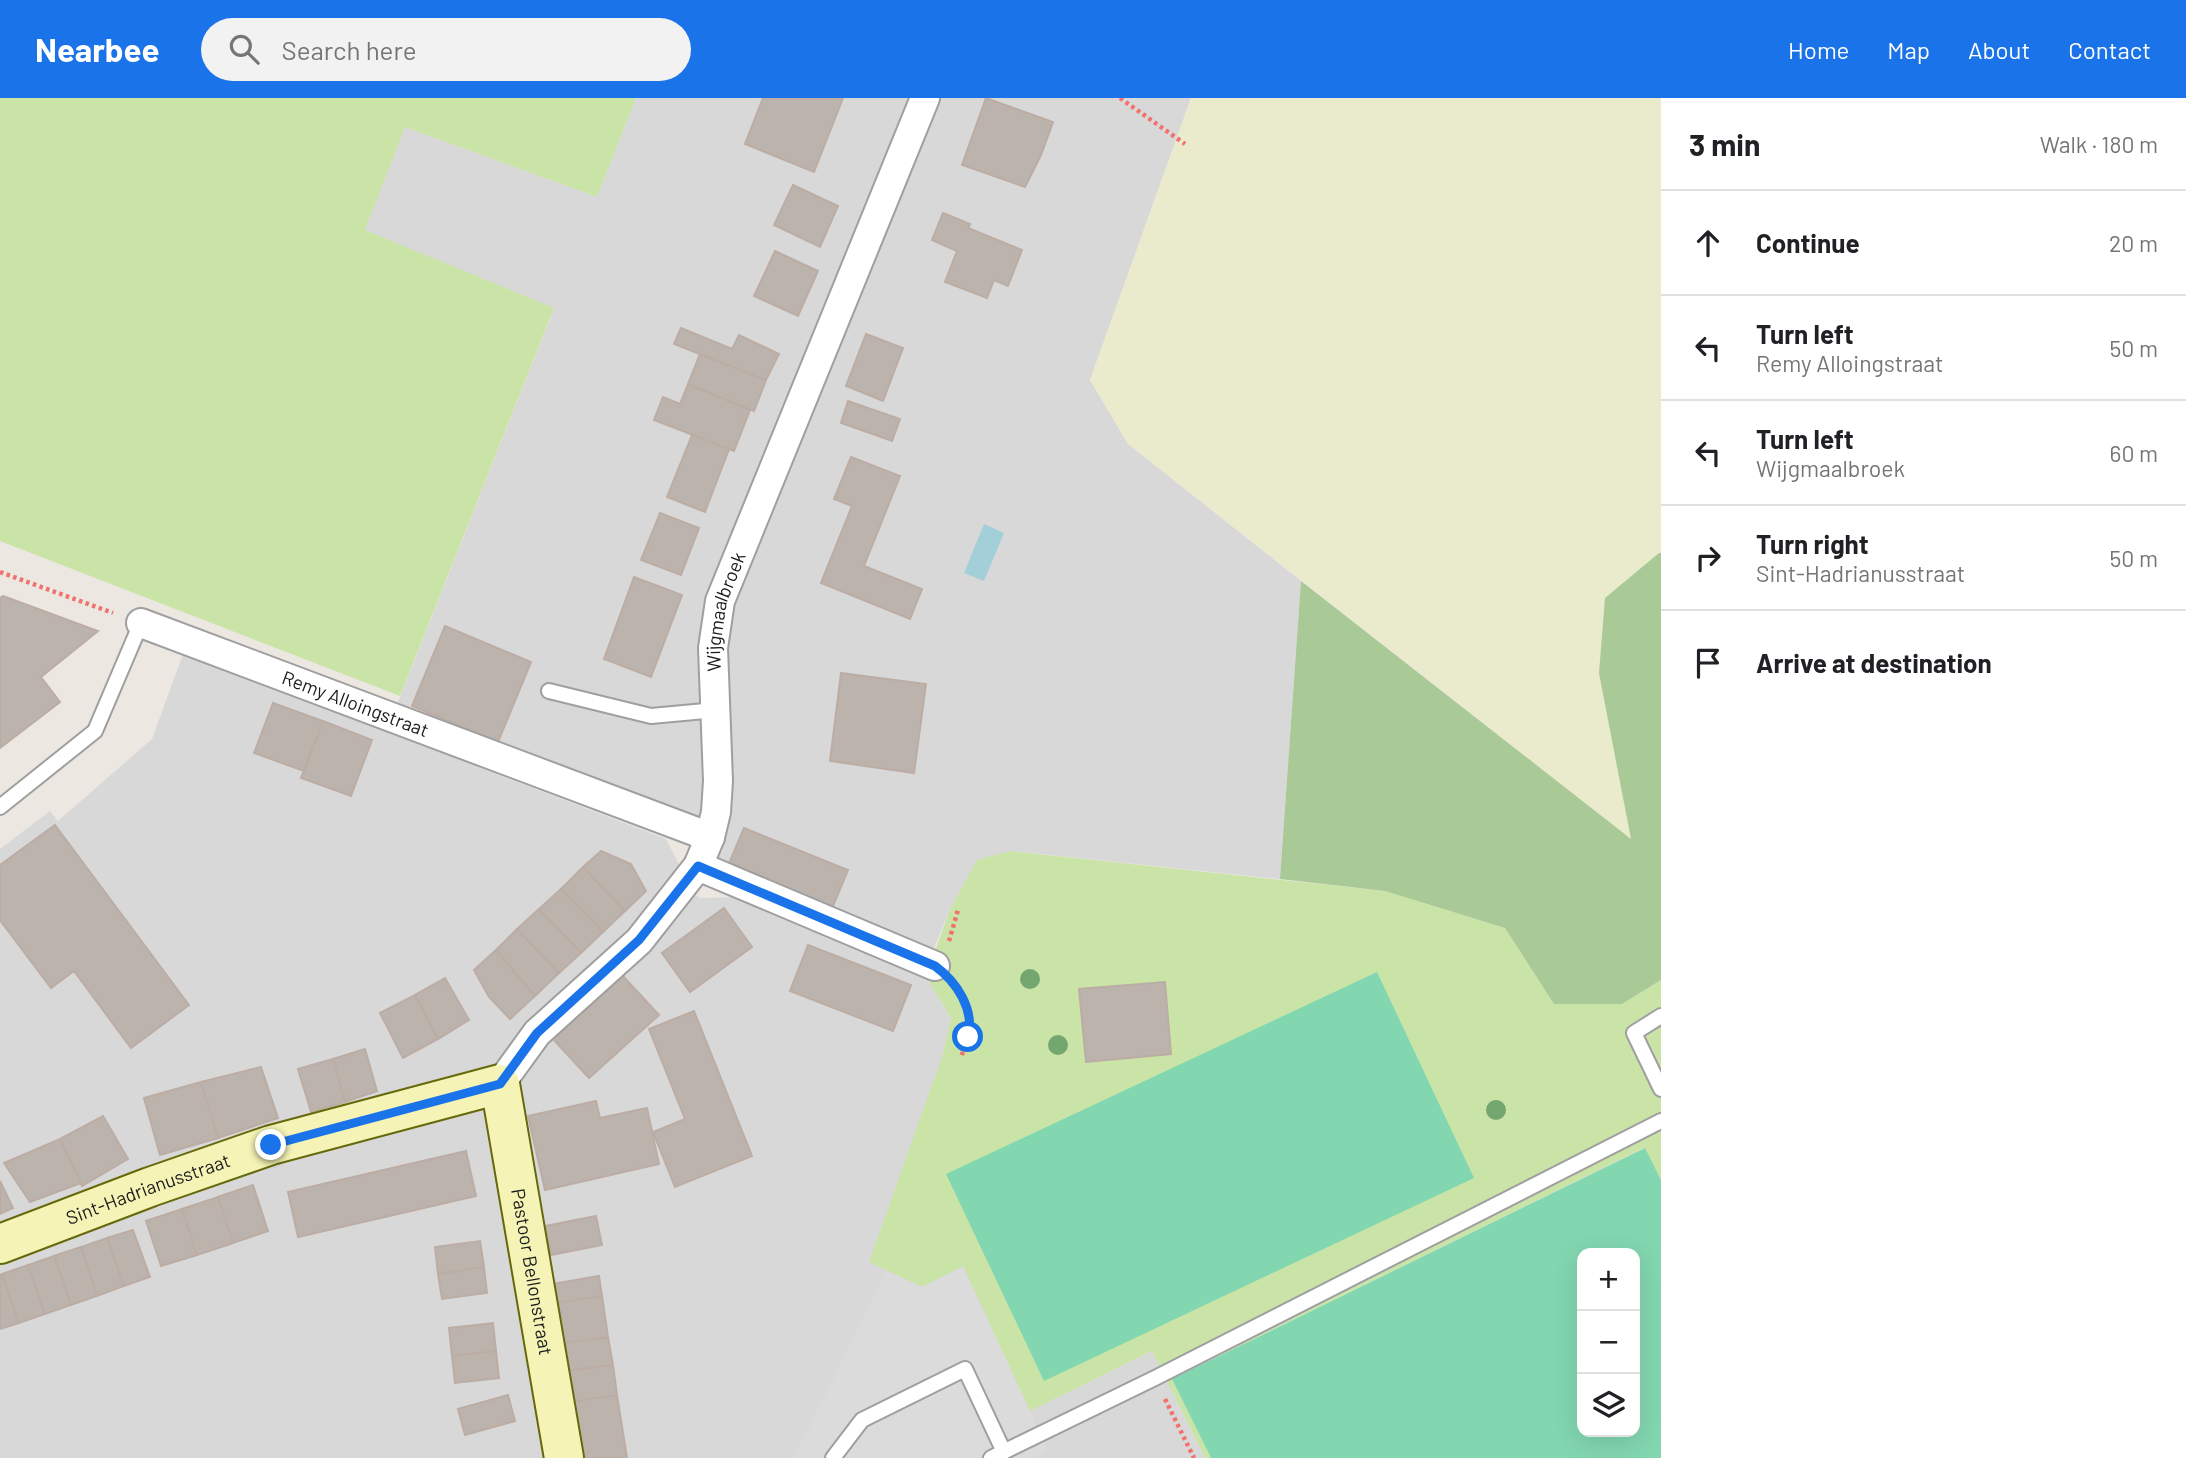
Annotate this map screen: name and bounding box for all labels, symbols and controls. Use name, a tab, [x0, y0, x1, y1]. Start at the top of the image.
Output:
search box	[201, 18, 691, 81]
text: Nearbee	[35, 29, 159, 69]
icon: search	[225, 30, 263, 68]
text: Search here	[281, 34, 417, 65]
text: Home	[1788, 35, 1849, 64]
text: Map	[1887, 35, 1930, 64]
text: About	[1968, 35, 2030, 64]
text: Contact	[2068, 35, 2151, 64]
text: 3 min	[1689, 126, 1760, 162]
text: Walk · 180 m	[2040, 130, 2158, 158]
icon: ahead	[1689, 224, 1727, 262]
text: Continue	[1756, 227, 1860, 258]
text: 20 m	[2109, 229, 2158, 257]
text: Turn left	[1756, 318, 1854, 349]
icon: left	[1689, 329, 1727, 367]
text: 50 m	[2110, 334, 2158, 362]
text: Remy Alloingstraat	[1756, 349, 1943, 377]
text: Turn left	[1756, 423, 1854, 454]
icon: left	[1689, 434, 1727, 472]
text: 60 m	[2110, 439, 2158, 467]
text: Wijgmaalbroek	[1756, 454, 1905, 482]
text: Turn right	[1756, 528, 1869, 559]
icon: right	[1689, 539, 1727, 577]
text: 50 m	[2110, 544, 2158, 572]
street label: Wijgmaalbroek	[701, 548, 750, 672]
text: Sint-Hadrianusstraat	[1756, 559, 1965, 587]
icon: arrive	[1689, 644, 1727, 682]
text: Arrive at destination	[1756, 647, 1992, 678]
street label: Remy Alloingstraat	[279, 665, 432, 741]
route start	[952, 1021, 983, 1052]
route end	[255, 1129, 286, 1160]
street label: Sint-Hadrianusstraat	[63, 1148, 233, 1229]
street label: Pastoor Bellonstraat	[507, 1187, 558, 1357]
map controls	[1577, 1248, 1640, 1437]
button: +	[1577, 1248, 1640, 1311]
button: −	[1577, 1311, 1640, 1374]
button: layers	[1577, 1374, 1640, 1437]

